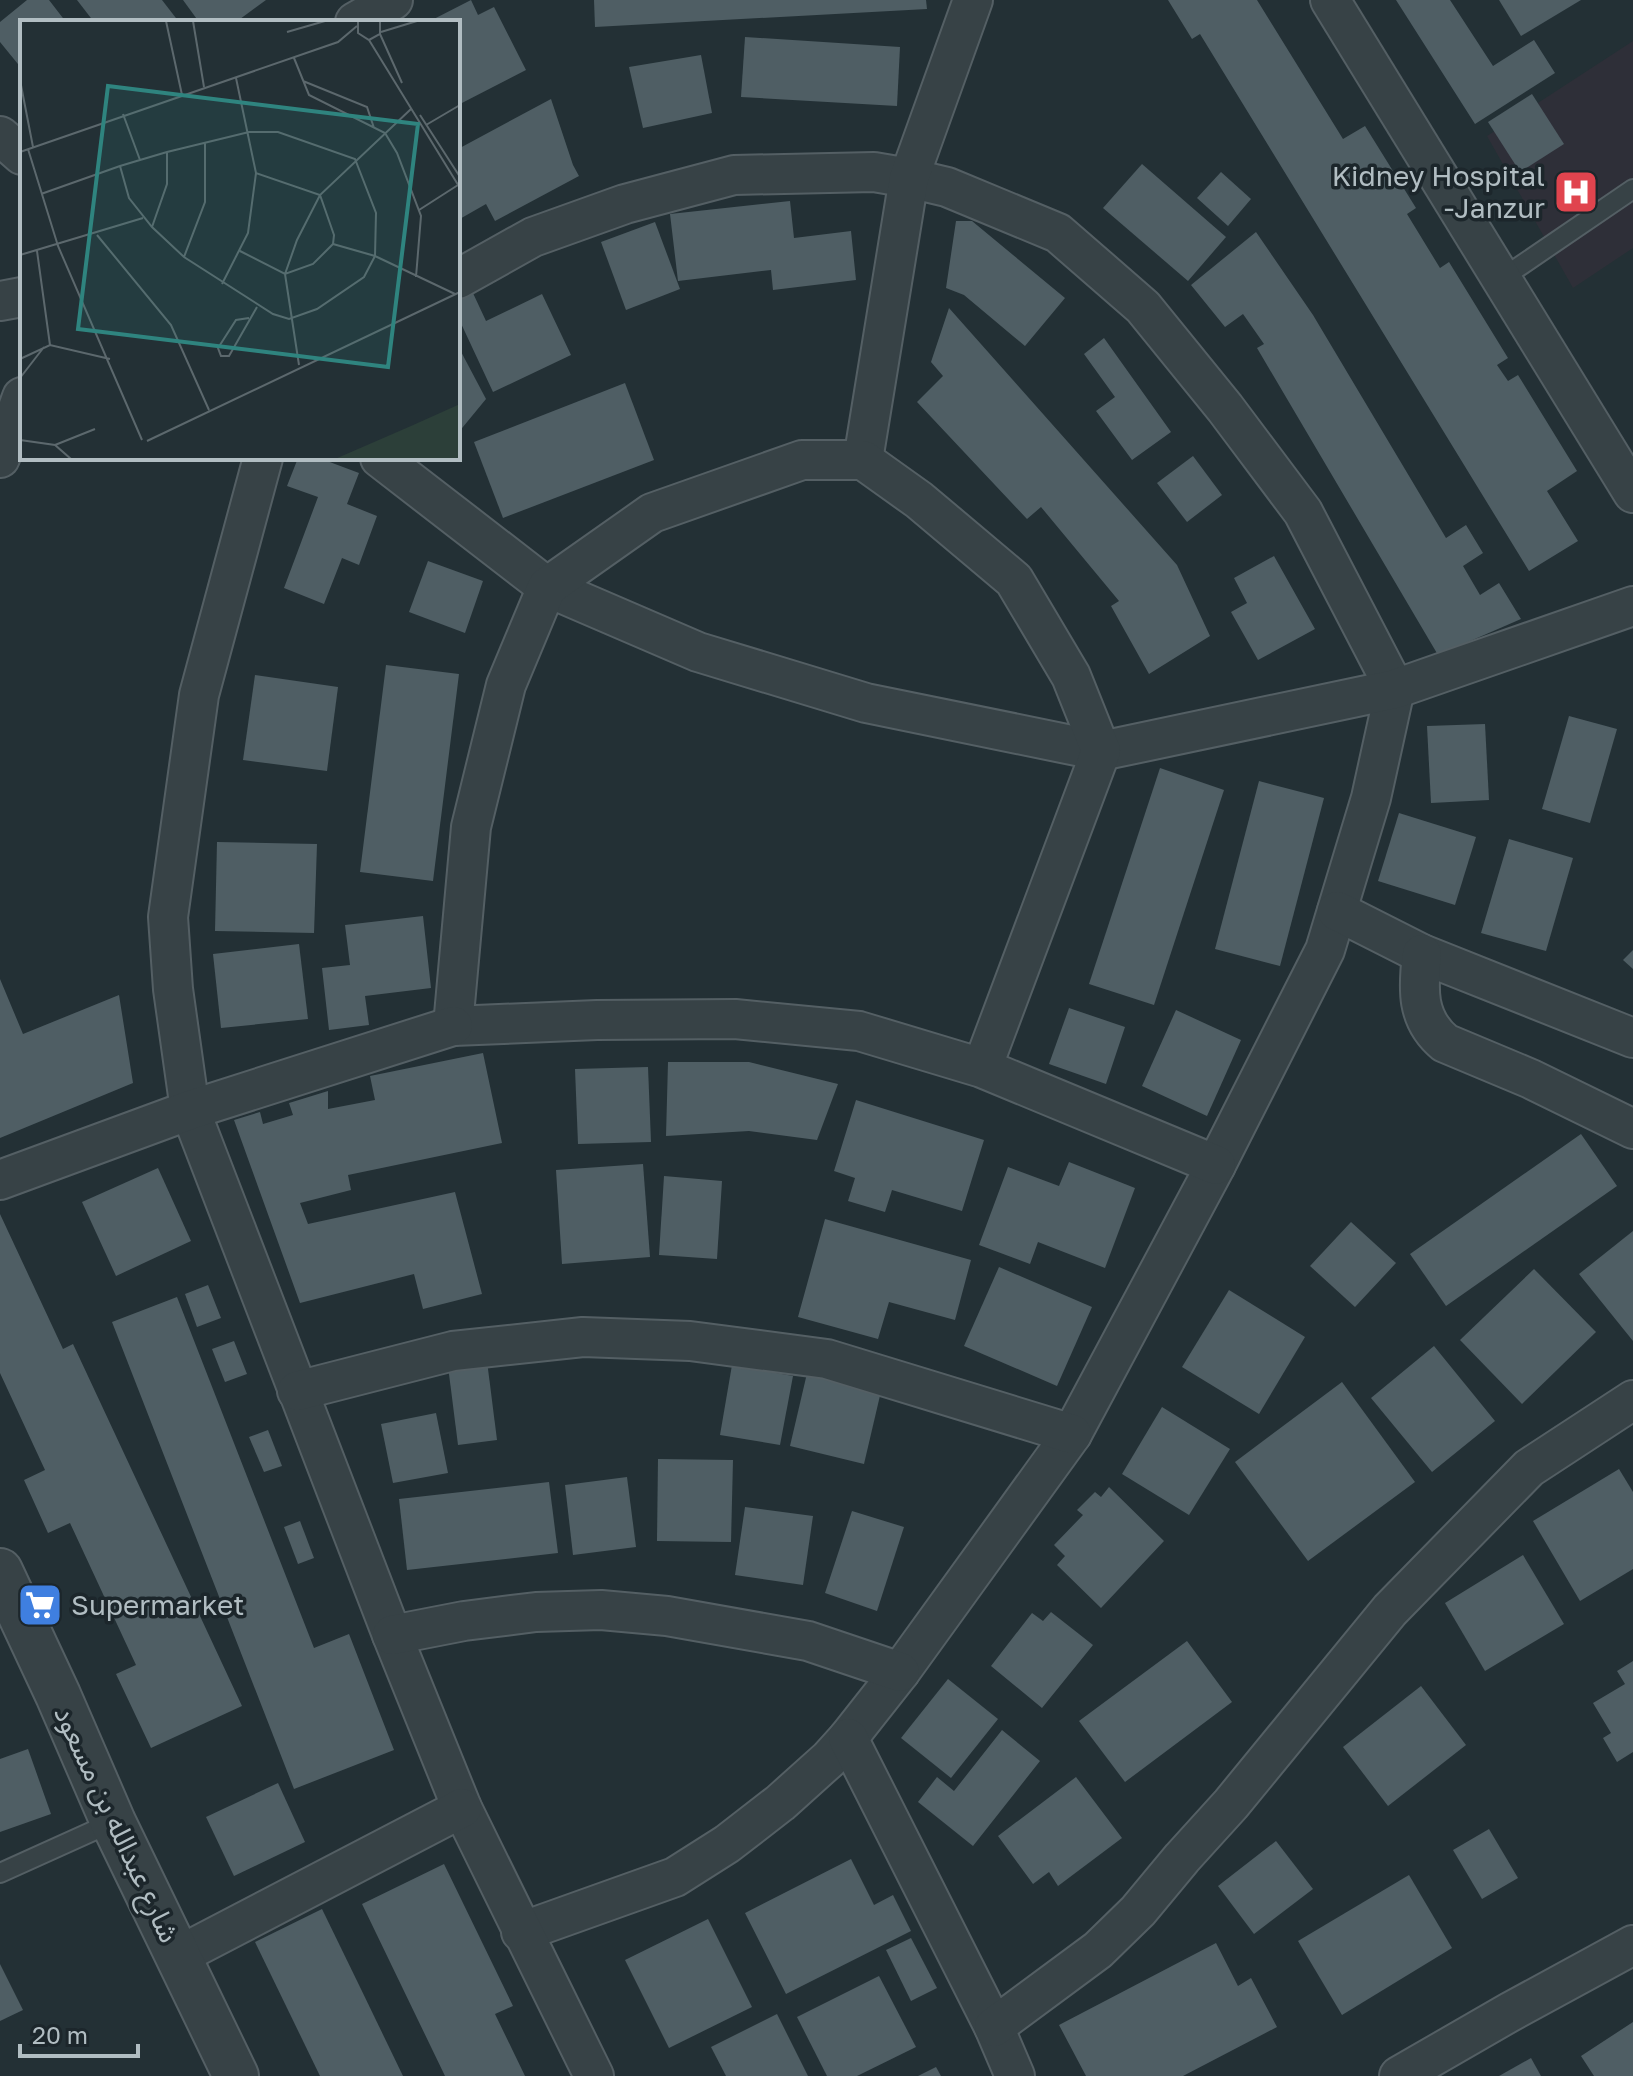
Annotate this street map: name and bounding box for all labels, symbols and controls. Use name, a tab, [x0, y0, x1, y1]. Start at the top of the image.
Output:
inset map	[20, 20, 460, 460]
place label: Kidney Hospital -Janzur	[1332, 159, 1545, 224]
hospital icon: Kidney Hospital -Janzur	[1552, 168, 1600, 216]
supermarket icon: Supermarket	[16, 1581, 64, 1629]
place label: Supermarket	[71, 1588, 244, 1621]
street label: شارع عبدالله بن مسعود	[44, 1700, 187, 1950]
scale bar	[20, 2008, 138, 2058]
text: 20 m	[32, 2020, 88, 2049]

